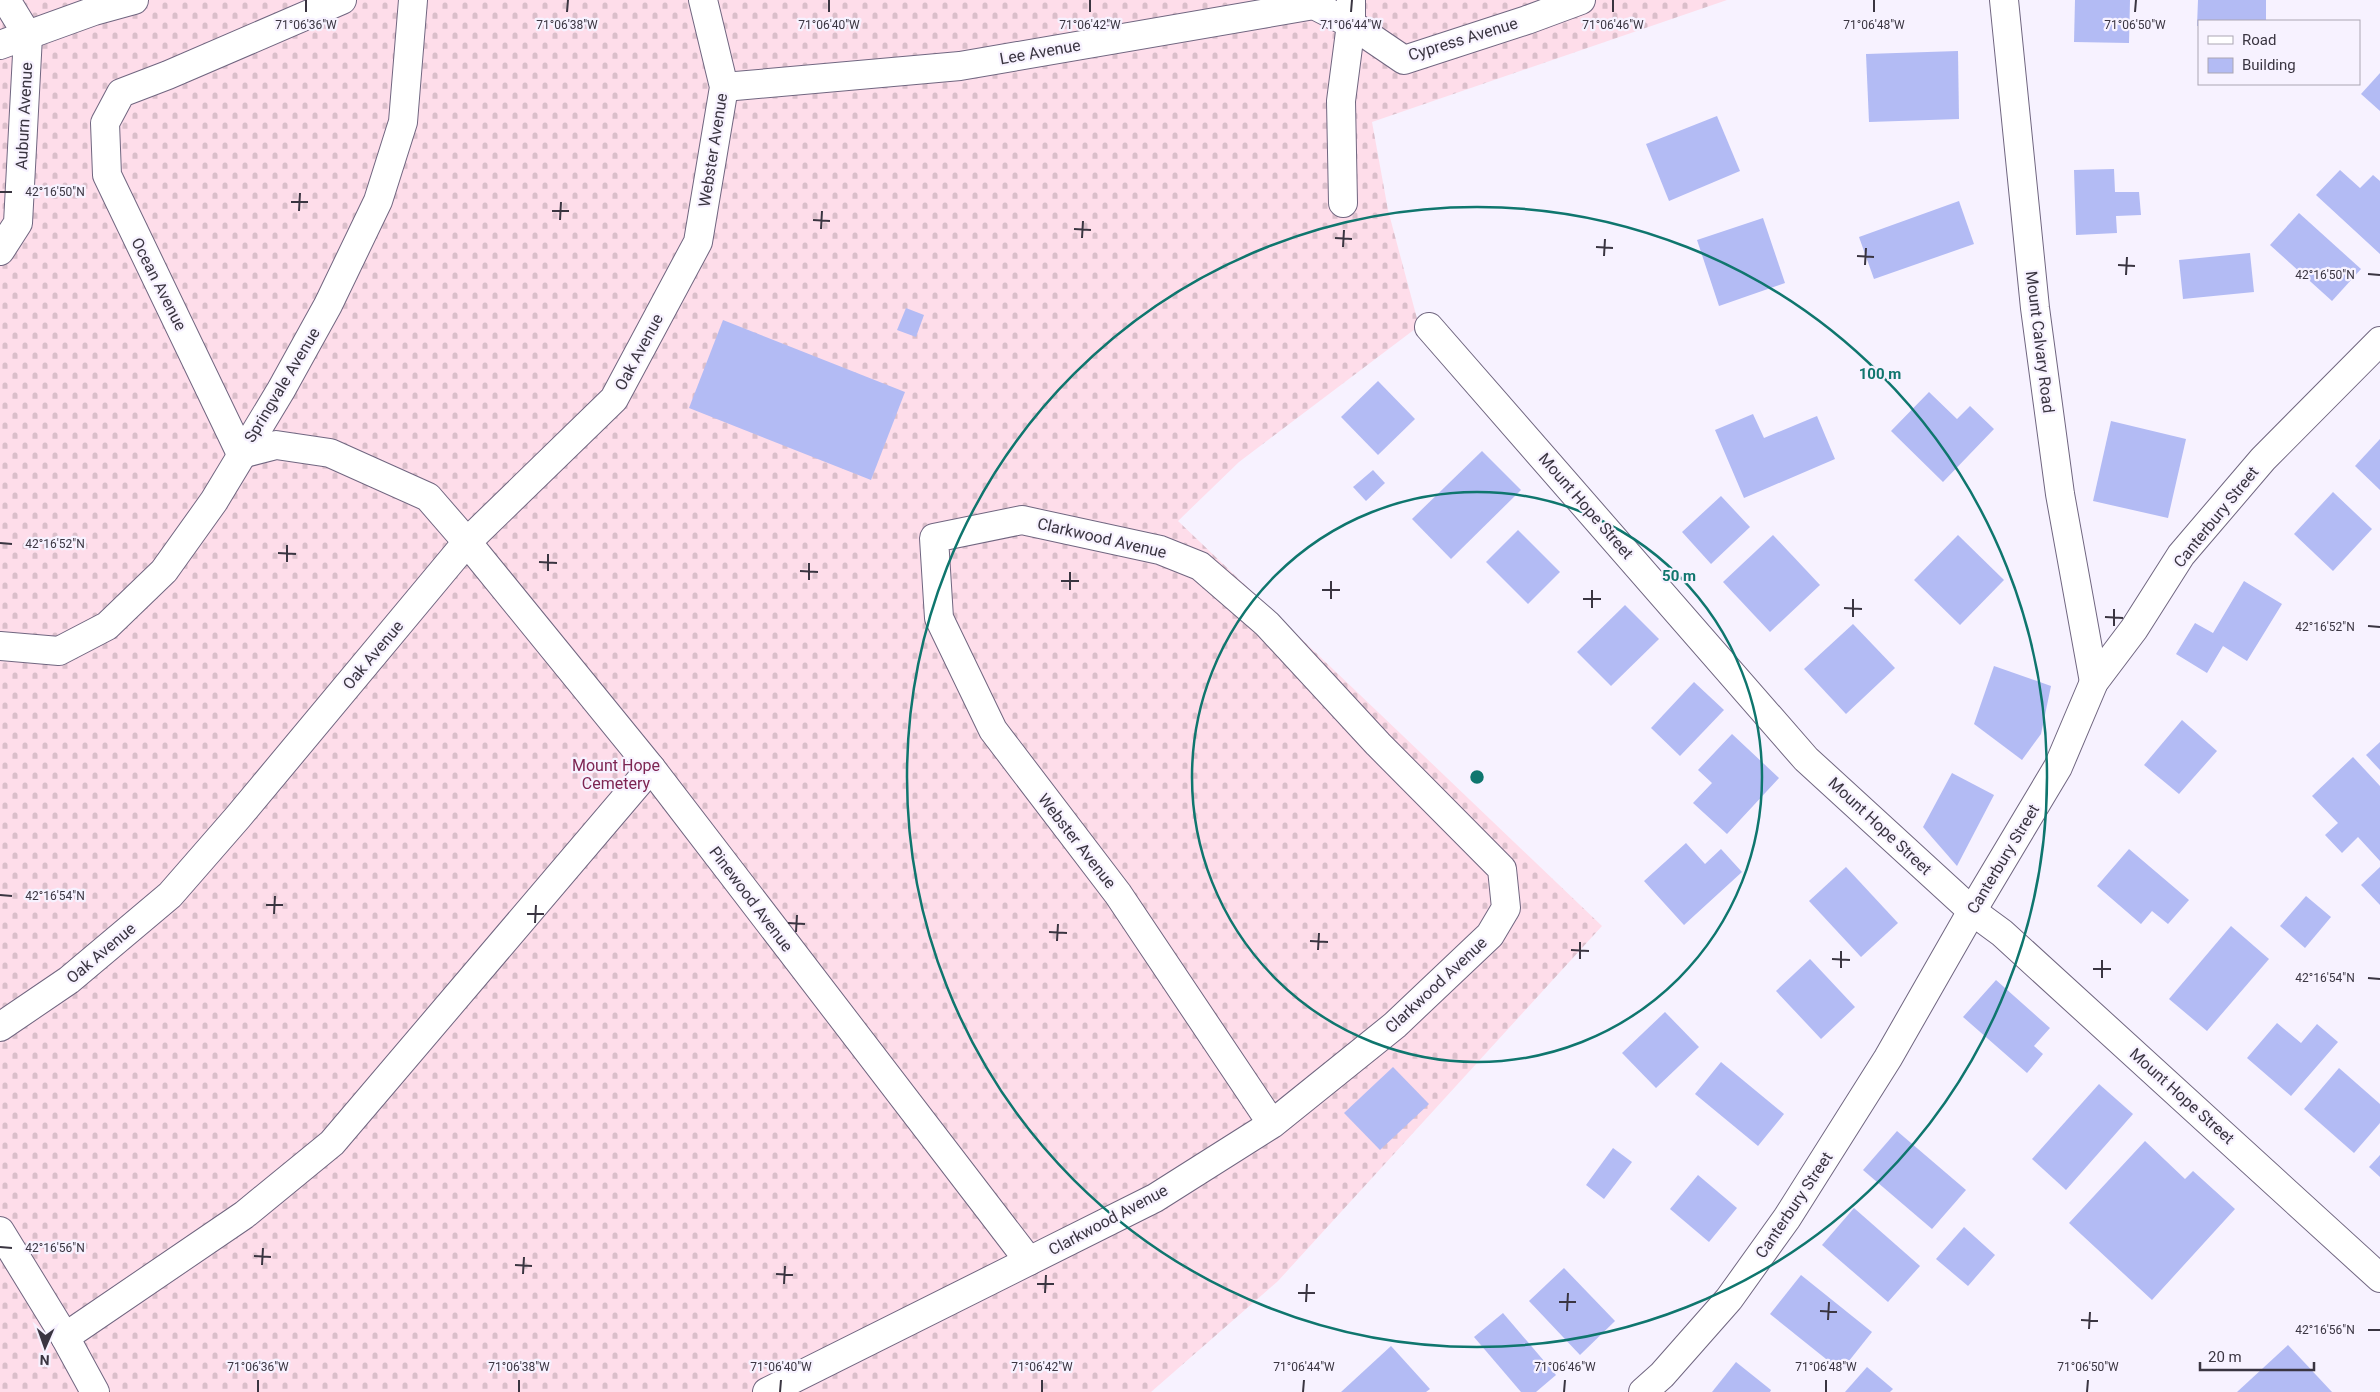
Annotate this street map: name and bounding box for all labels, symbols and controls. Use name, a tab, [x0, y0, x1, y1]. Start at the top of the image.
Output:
street label: Cypress Avenue	[1406, 13, 1520, 65]
text: 71°06'36"W	[275, 18, 337, 32]
text: 71°06'38"W	[536, 18, 598, 32]
text: 71°06'40"W	[798, 18, 860, 32]
text: 71°06'42"W	[1059, 18, 1121, 32]
text: 71°06'44"W	[1320, 18, 1382, 32]
text: 71°06'46"W	[1582, 18, 1644, 32]
text: 71°06'48"W	[1843, 18, 1905, 32]
text: 71°06'50"W	[2104, 18, 2166, 32]
legend	[2198, 20, 2360, 85]
text: Road	[2242, 31, 2276, 49]
street label: Lee Avenue	[998, 36, 1082, 68]
text: Building	[2242, 56, 2296, 74]
street label: Auburn Avenue	[12, 62, 36, 170]
street label: Webster Avenue	[695, 92, 731, 208]
text: 42°16'50"N	[25, 185, 85, 199]
street label: Ocean Avenue	[127, 234, 191, 334]
text: 42°16'50"N	[2295, 268, 2355, 282]
street label: Mount Calvary Road	[2022, 270, 2058, 414]
street label: Oak Avenue	[611, 310, 667, 394]
street label: Springvale Avenue	[240, 324, 324, 446]
text: 100 m	[1859, 365, 1901, 383]
street label: Mount Hope Street	[1535, 449, 1637, 563]
street label: Canterbury Street	[2170, 463, 2262, 571]
street label: Clarkwood Avenue	[1035, 514, 1169, 562]
text: 42°16'52"N	[25, 537, 85, 551]
text: 50 m	[1662, 567, 1696, 585]
street label: Oak Avenue	[339, 617, 407, 693]
text: 42°16'52"N	[2295, 620, 2355, 634]
park label: Mount Hope Cemetery	[572, 756, 660, 793]
centre of rings	[1468, 768, 1486, 786]
street label: Mount Hope Street	[1824, 773, 1936, 879]
street label: Webster Avenue	[1034, 790, 1120, 892]
street label: Canterbury Street	[1963, 801, 2043, 917]
street label: Pinewood Avenue	[705, 843, 797, 955]
text: 42°16'54"N	[25, 889, 85, 903]
street label: Oak Avenue	[63, 919, 139, 987]
street label: Clarkwood Avenue	[1381, 933, 1491, 1037]
text: 42°16'54"N	[2295, 971, 2355, 985]
street label: Mount Hope Street	[2126, 1044, 2238, 1148]
street label: Canterbury Street	[1751, 1148, 1837, 1262]
street label: Clarkwood Avenue	[1045, 1181, 1171, 1259]
text: 42°16'56"N	[25, 1241, 85, 1255]
north arrow	[20, 1322, 70, 1372]
text: 42°16'56"N	[2295, 1323, 2355, 1337]
scale bar	[2200, 1340, 2314, 1372]
text: 20 m	[2208, 1348, 2242, 1366]
text: N	[39, 1352, 50, 1368]
text: 71°06'36"W	[227, 1360, 289, 1374]
text: 71°06'38"W	[488, 1360, 550, 1374]
text: 71°06'40"W	[750, 1360, 812, 1374]
text: 71°06'42"W	[1011, 1360, 1073, 1374]
text: 71°06'44"W	[1273, 1360, 1335, 1374]
text: 71°06'46"W	[1534, 1360, 1596, 1374]
text: 71°06'48"W	[1795, 1360, 1857, 1374]
text: 71°06'50"W	[2057, 1360, 2119, 1374]

